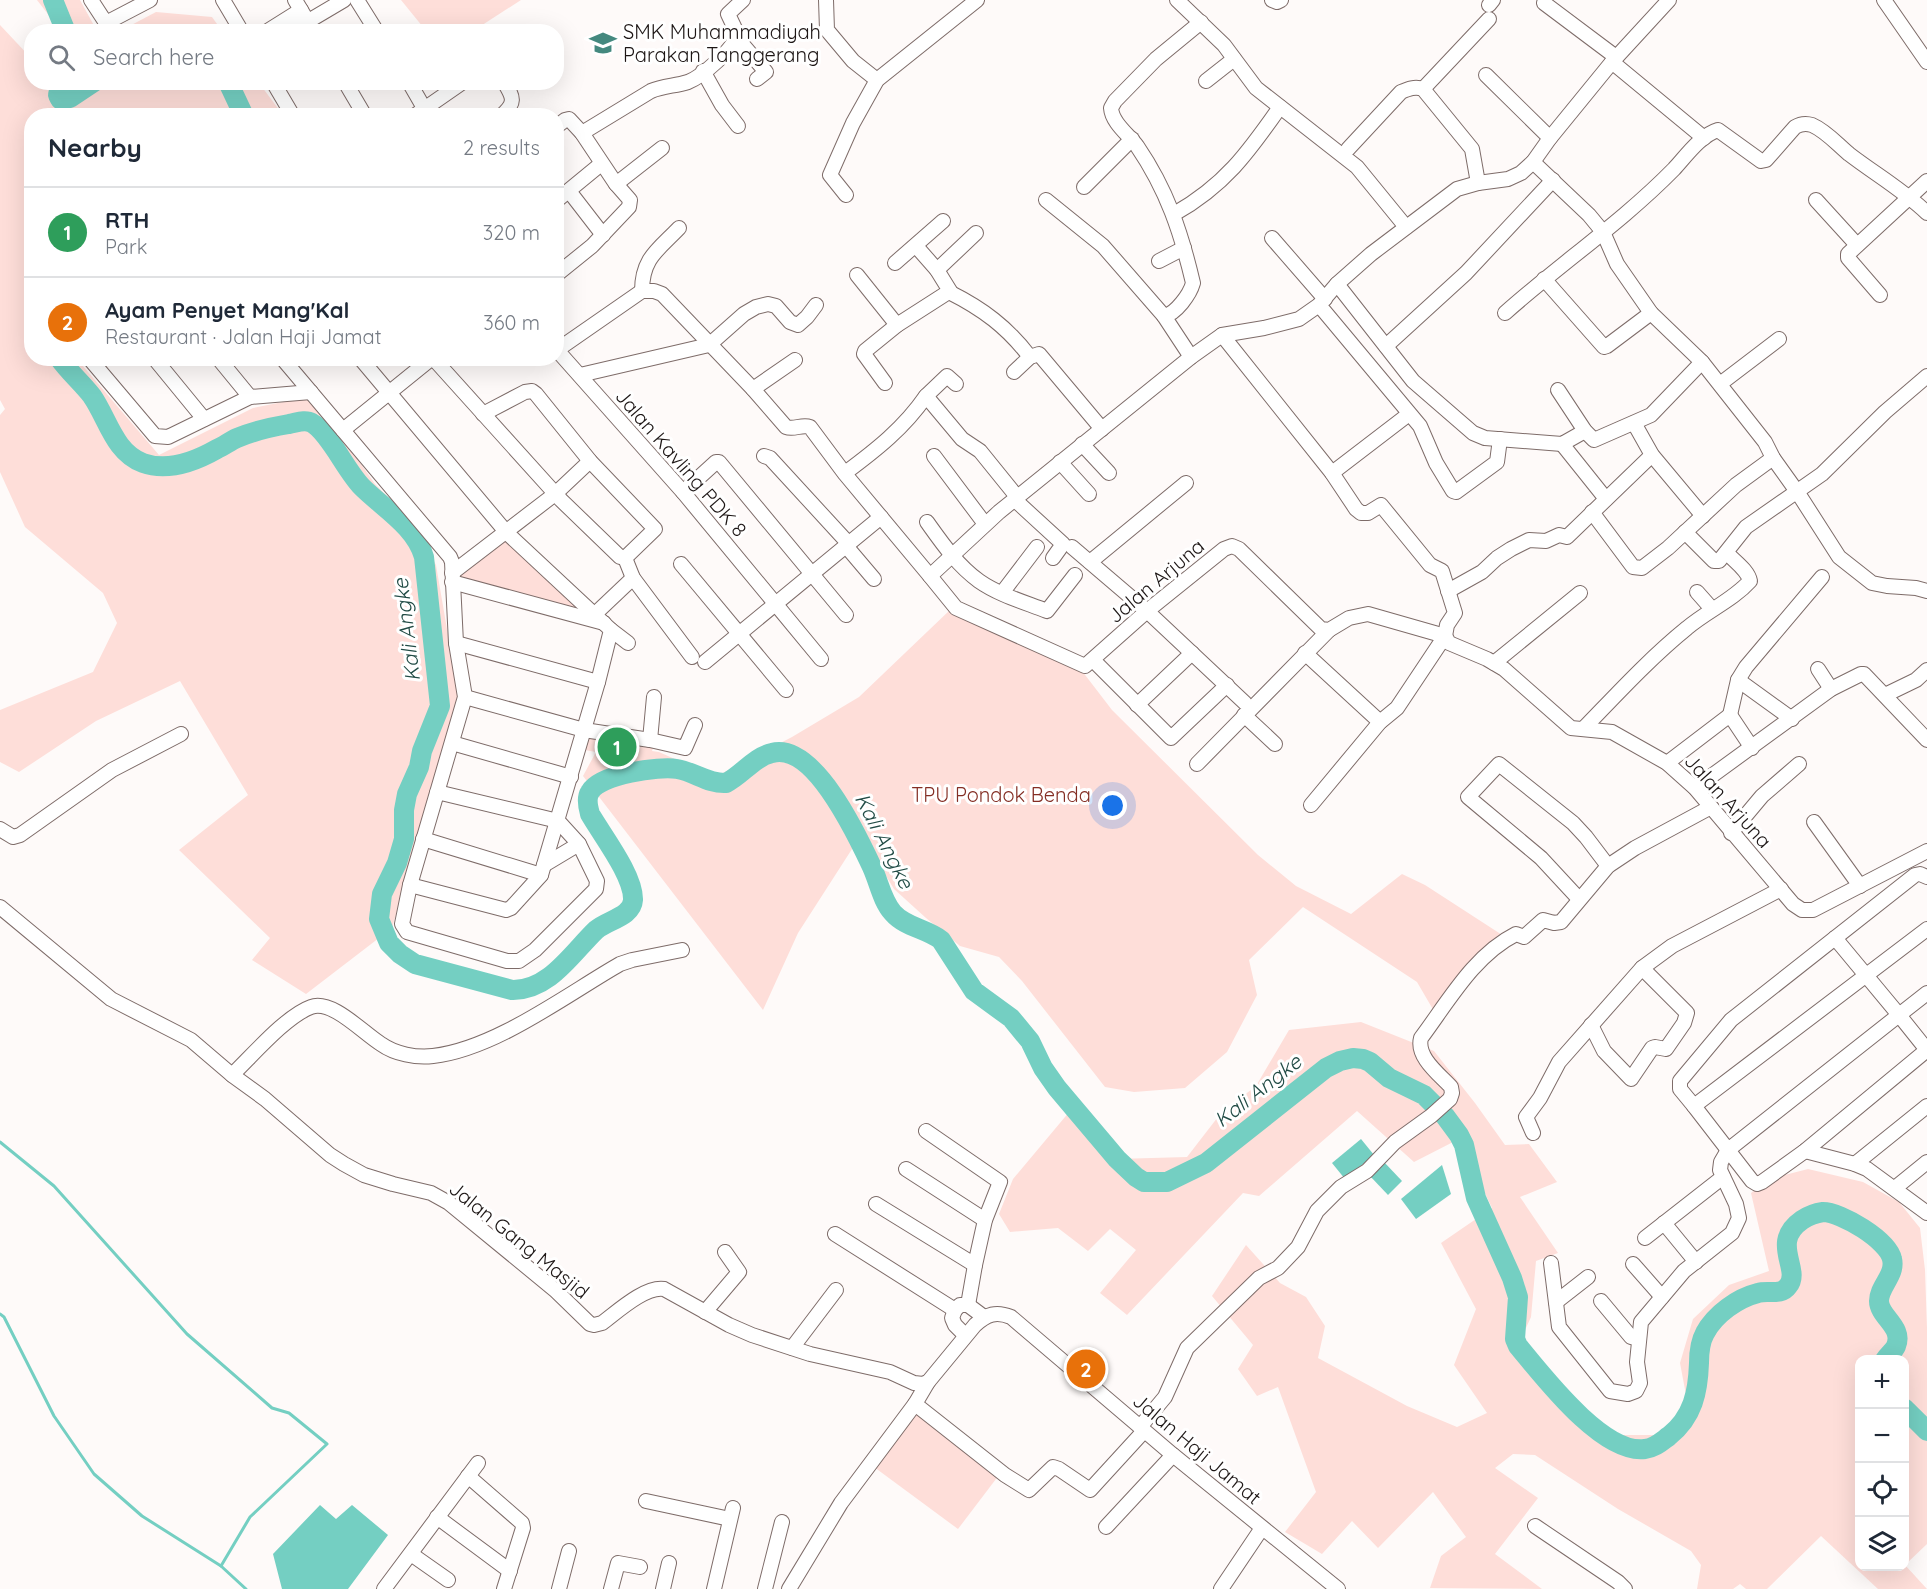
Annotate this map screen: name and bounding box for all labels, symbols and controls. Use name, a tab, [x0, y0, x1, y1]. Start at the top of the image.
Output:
place label: SMK Muhammadiyah Parakan Tanggerang	[623, 19, 821, 67]
search box	[24, 24, 564, 90]
school or university icon: SMK Muhammadiyah Parakan Tanggerang	[588, 28, 618, 58]
icon: search	[45, 41, 78, 74]
text: Search here	[93, 43, 214, 71]
text: Nearby	[48, 131, 142, 164]
text: 2 results	[463, 135, 540, 160]
text: RTH	[105, 206, 149, 234]
text: 1	[64, 220, 71, 245]
text: 320 m	[483, 220, 540, 245]
text: Park	[105, 234, 147, 259]
text: Ayam Penyet Mang'Kal	[105, 296, 349, 324]
text: 2	[62, 310, 73, 335]
text: 360 m	[483, 310, 540, 335]
text: Restaurant · Jalan Haji Jamat	[105, 324, 381, 349]
street label: Jalan Kavling PDK 8	[610, 384, 752, 542]
street label: Jalan Arjuna	[1102, 533, 1209, 628]
water label: Kali Angke	[387, 576, 425, 683]
pin: 1	[598, 724, 636, 770]
street label: Jalan Arjuna	[1680, 748, 1777, 853]
park label: TPU Pondok Benda	[911, 782, 1091, 807]
water label: Kali Angke	[850, 789, 920, 894]
your location	[1098, 791, 1127, 820]
water label: Kali Angke	[1209, 1047, 1307, 1132]
street label: Jalan Gang Masjid	[444, 1175, 594, 1304]
pin: 2	[1066, 1346, 1106, 1392]
map controls	[1855, 1355, 1909, 1571]
button: +	[1855, 1355, 1909, 1409]
street label: Jalan Haji Jamat	[1128, 1388, 1267, 1510]
button: −	[1855, 1409, 1909, 1463]
button: locate	[1855, 1463, 1909, 1517]
button: layers	[1855, 1517, 1909, 1571]

